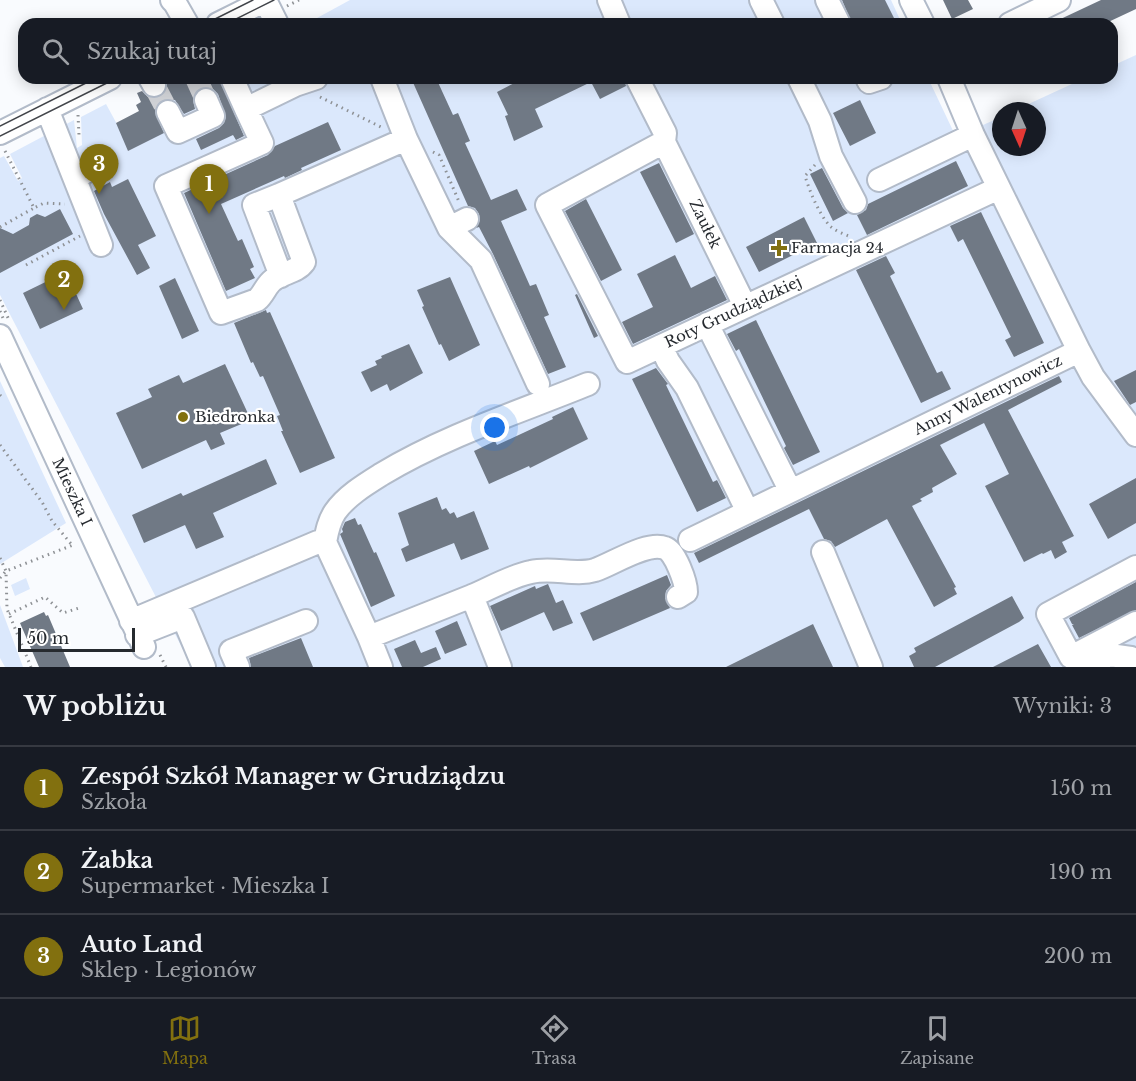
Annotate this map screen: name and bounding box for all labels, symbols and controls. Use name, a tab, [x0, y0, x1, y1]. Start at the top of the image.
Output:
search box	[18, 18, 1118, 84]
icon: search	[39, 35, 72, 68]
text: Szukaj tutaj	[87, 38, 217, 65]
north arrow	[992, 102, 1046, 156]
pin: 3	[80, 144, 118, 194]
pin: 1	[190, 164, 228, 214]
street label: Zaułek	[685, 196, 726, 252]
place label: Farmacja 24	[791, 238, 883, 257]
marker: Farmacja 24	[772, 241, 786, 255]
pin: 2	[44, 260, 84, 310]
street label: Roty Grudziądzkiej	[661, 272, 804, 352]
street label: Anny Walentynowicz	[910, 350, 1065, 439]
place label: Biedronka	[195, 407, 276, 426]
marker: Biedronka	[176, 410, 190, 424]
your location	[480, 413, 509, 442]
street label: Mieszka I	[48, 455, 97, 529]
scale bar	[18, 625, 135, 652]
text: 50 m	[27, 628, 69, 648]
text: W pobliżu	[24, 690, 166, 722]
text: Wyniki: 3	[1013, 694, 1112, 718]
text: Zespół Szkół Manager w Grudziądzu	[81, 763, 505, 790]
text: 1	[39, 776, 48, 800]
text: 150 m	[1050, 776, 1112, 800]
text: Szkoła	[81, 790, 147, 814]
text: Żabka	[81, 847, 153, 874]
text: 2	[37, 860, 50, 884]
text: 190 m	[1049, 860, 1112, 884]
text: Supermarket · Mieszka I	[81, 874, 329, 898]
text: Auto Land	[81, 931, 203, 958]
text: 3	[37, 944, 50, 968]
text: 200 m	[1044, 944, 1112, 968]
text: Sklep · Legionów	[81, 958, 256, 982]
tab: Mapa	[162, 1012, 208, 1068]
tab: Trasa	[532, 1012, 576, 1068]
tab: Zapisane	[900, 1012, 974, 1068]

